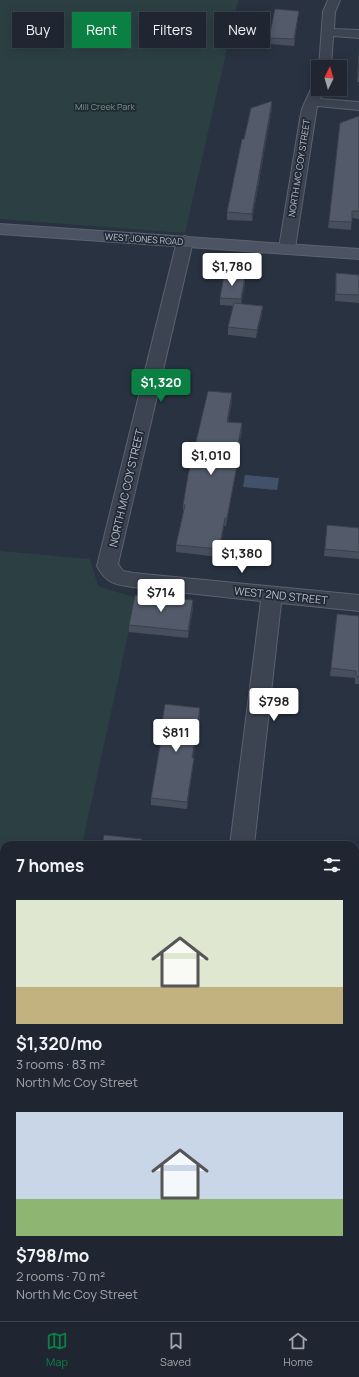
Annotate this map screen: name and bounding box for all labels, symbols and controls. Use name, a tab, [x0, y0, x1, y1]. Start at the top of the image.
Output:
chip: Buy	[12, 12, 64, 48]
chip: Rent	[72, 12, 131, 48]
chip: Filters	[139, 12, 206, 48]
chip: New	[214, 12, 270, 48]
north arrow	[311, 60, 347, 96]
map controls	[311, 60, 347, 96]
park label: Mill Creek Park	[75, 100, 136, 113]
street label: NORTH MC COY STREET	[285, 118, 313, 218]
street label: WEST JONES ROAD	[104, 230, 184, 248]
pin: $1,780	[199, 253, 265, 287]
text: $1,780	[212, 257, 252, 275]
pin: $1,320	[128, 369, 194, 403]
text: $1,320	[140, 373, 182, 391]
street label: NORTH MC COY STREET	[105, 427, 147, 549]
pin: $1,010	[178, 442, 244, 476]
text: $1,010	[191, 446, 231, 464]
pin: $1,380	[209, 540, 275, 574]
text: $1,380	[221, 544, 263, 562]
pin: $714	[137, 579, 185, 613]
text: $714	[147, 583, 175, 601]
street label: WEST 2ND STREET	[233, 583, 329, 607]
pin: $798	[250, 688, 298, 722]
text: $798	[258, 692, 290, 710]
pin: $811	[152, 719, 200, 753]
text: $811	[162, 723, 190, 741]
text: 7 homes	[16, 854, 84, 877]
icon: filters	[321, 854, 343, 876]
icon: home	[144, 926, 216, 998]
text: $1,320/mo	[16, 1032, 102, 1055]
text: 3 rooms · 83 m²	[16, 1055, 105, 1073]
text: North Mc Coy Street	[16, 1073, 138, 1091]
icon: home	[144, 1138, 216, 1210]
text: $798/mo	[16, 1244, 89, 1267]
text: 2 rooms · 70 m²	[16, 1267, 105, 1285]
text: North Mc Coy Street	[16, 1285, 138, 1303]
tab: Map	[46, 1330, 68, 1369]
tab: Saved	[160, 1330, 191, 1369]
tab: Home	[283, 1330, 313, 1369]

